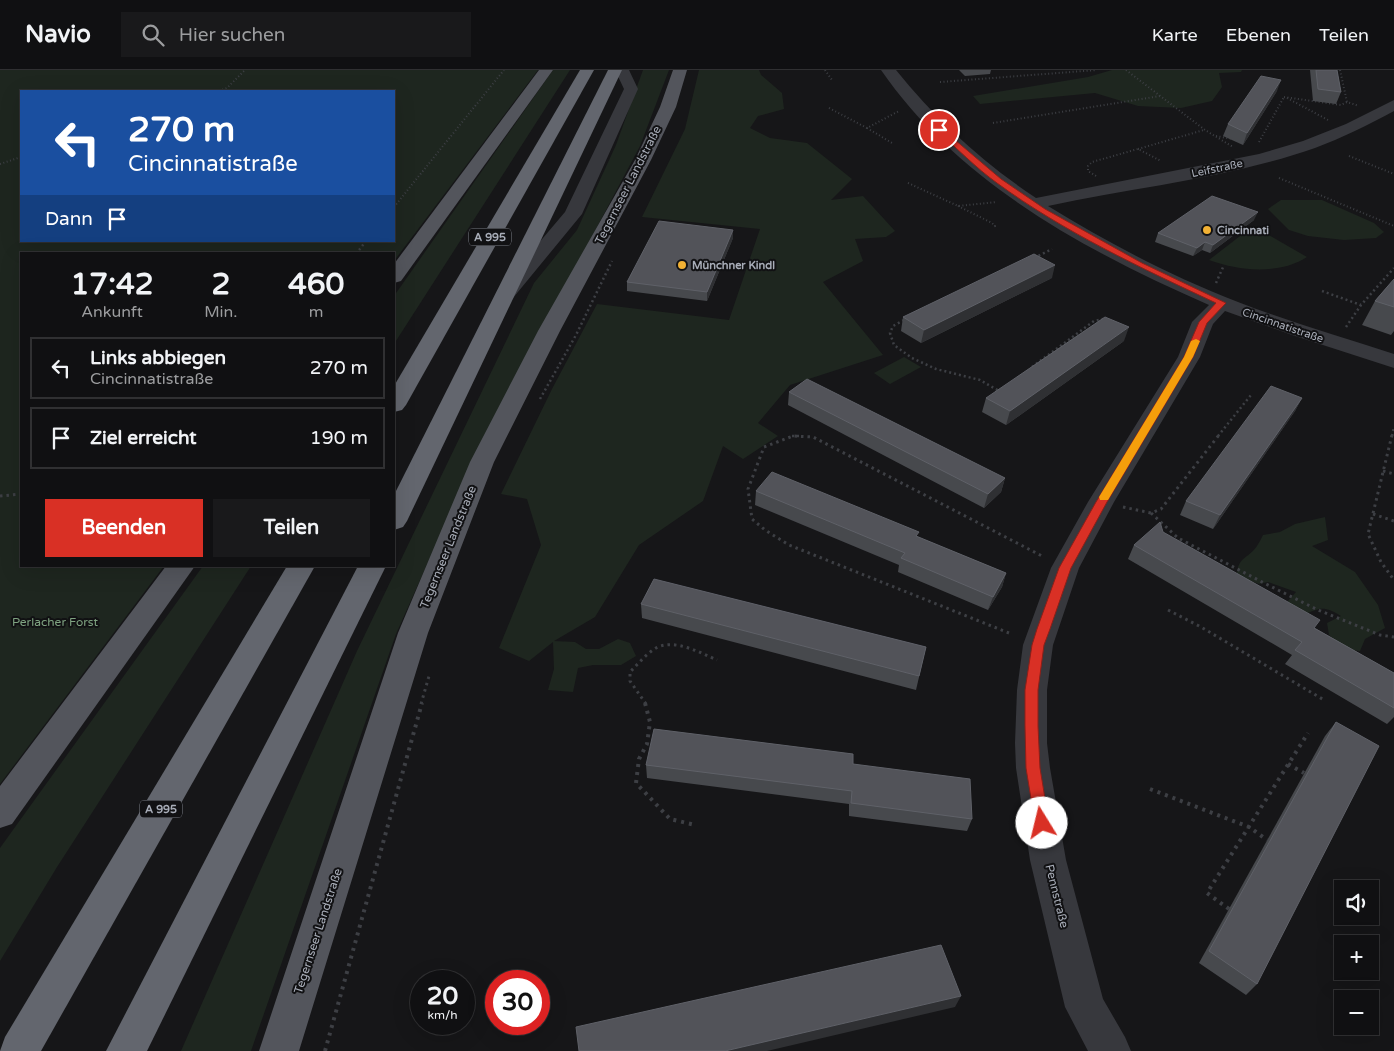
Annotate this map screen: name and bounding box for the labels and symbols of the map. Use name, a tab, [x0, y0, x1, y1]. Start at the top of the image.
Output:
pin	[918, 109, 960, 151]
street label: Tegernseer Landstraße	[592, 123, 664, 247]
street label: Leifstraße	[1190, 157, 1244, 180]
marker: Cincinnati	[1201, 224, 1213, 236]
place label: Cincinnati	[1217, 224, 1269, 237]
road number: A 995	[469, 228, 511, 246]
marker: Münchner Kindl	[676, 259, 688, 271]
place label: Münchner Kindl	[692, 259, 775, 272]
street label: Cincinnatistraße	[1241, 306, 1325, 345]
street label: Tegernseer Landstraße	[417, 483, 479, 610]
park label: Perlacher Forst	[12, 615, 99, 629]
position arrow	[1015, 796, 1067, 848]
road number: A 995	[140, 801, 182, 818]
street label: Pennstraße	[1042, 863, 1072, 929]
street label: Tegernseer Landstraße	[291, 866, 345, 995]
speed limit sign: 30	[485, 970, 550, 1035]

